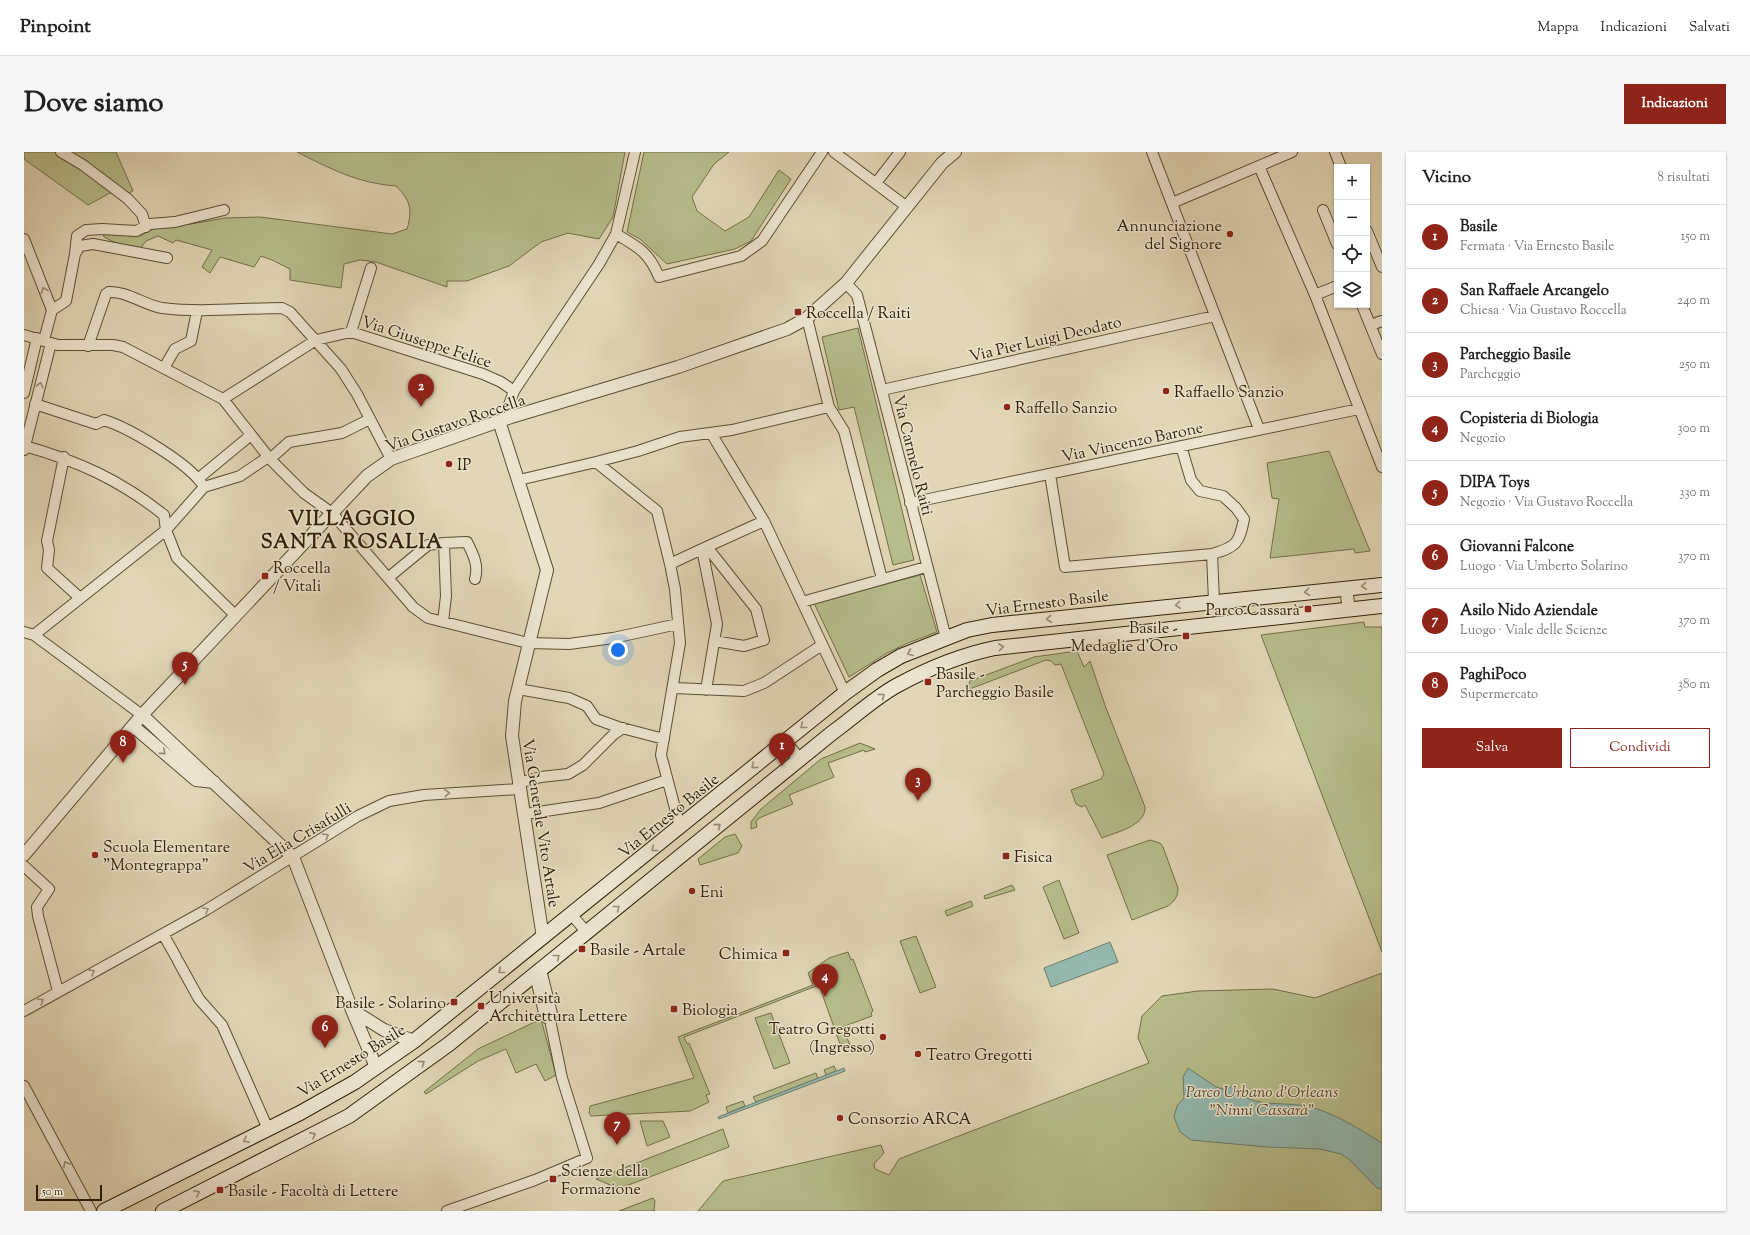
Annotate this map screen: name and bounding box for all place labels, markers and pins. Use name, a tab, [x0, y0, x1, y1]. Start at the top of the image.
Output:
place label: Annunciazione del Signore	[1117, 216, 1222, 257]
marker: Annunciazione del Signore	[1225, 229, 1235, 239]
place label: Roccella / Raiti	[806, 303, 911, 326]
marker: Roccella / Raiti	[793, 307, 803, 317]
pin: 2	[408, 374, 434, 407]
place label: Raffaello Sanzio	[1174, 382, 1284, 405]
marker: Raffaello Sanzio	[1161, 386, 1171, 396]
place label: Raffello Sanzio	[1015, 398, 1117, 421]
marker: Raffello Sanzio	[1002, 402, 1012, 412]
place label: IP	[457, 455, 471, 478]
marker: IP	[444, 459, 454, 469]
place label: Roccella / Vitali	[273, 558, 332, 599]
marker: Roccella / Vitali	[260, 571, 270, 581]
place label: Parco Cassarà	[1206, 600, 1301, 623]
marker: Parco Cassarà	[1303, 604, 1313, 614]
place label: Basile - Medaglie d'Oro	[1071, 618, 1178, 659]
marker: Basile - Medaglie d'Oro	[1181, 631, 1191, 641]
pin: 5	[172, 652, 198, 685]
place label: Basile - Parcheggio Basile	[936, 664, 1054, 705]
marker: Basile - Parcheggio Basile	[923, 677, 933, 687]
pin: 8	[110, 730, 136, 763]
pin: 1	[769, 733, 795, 766]
pin: 3	[905, 768, 931, 801]
place label: Scuola Elementare "Montegrappa"	[103, 837, 230, 878]
place label: Fisica	[1014, 847, 1053, 870]
marker: Scuola Elementare "Montegrappa"	[90, 850, 100, 860]
marker: Fisica	[1001, 851, 1011, 861]
place label: Eni	[700, 882, 724, 905]
marker: Eni	[687, 886, 697, 896]
place label: Basile - Artale	[590, 940, 686, 963]
marker: Basile - Artale	[577, 944, 587, 954]
place label: Chimica	[719, 944, 779, 967]
marker: Chimica	[781, 948, 791, 958]
pin: 4	[812, 964, 838, 997]
place label: Università Architettura Lettere	[489, 988, 627, 1029]
place label: Basile - Solarino	[335, 993, 446, 1016]
marker: Basile - Solarino	[449, 997, 459, 1007]
place label: Biologia	[682, 1000, 739, 1023]
marker: Università Architettura Lettere	[476, 1001, 486, 1011]
marker: Biologia	[669, 1004, 679, 1014]
pin: 6	[312, 1015, 338, 1048]
place label: Teatro Gregotti (Ingresso)	[768, 1019, 875, 1060]
marker: Teatro Gregotti (Ingresso)	[878, 1032, 888, 1042]
place label: Teatro Gregotti	[926, 1045, 1033, 1068]
marker: Teatro Gregotti	[913, 1049, 923, 1059]
place label: Consorzio ARCA	[848, 1109, 972, 1132]
pin: 7	[604, 1112, 630, 1145]
marker: Consorzio ARCA	[835, 1113, 845, 1123]
place label: Scienze della Formazione	[561, 1161, 649, 1202]
marker: Scienze della Formazione	[548, 1174, 558, 1184]
place label: Basile - Facoltà di Lettere	[228, 1181, 398, 1204]
marker: Basile - Facoltà di Lettere	[215, 1185, 225, 1195]

